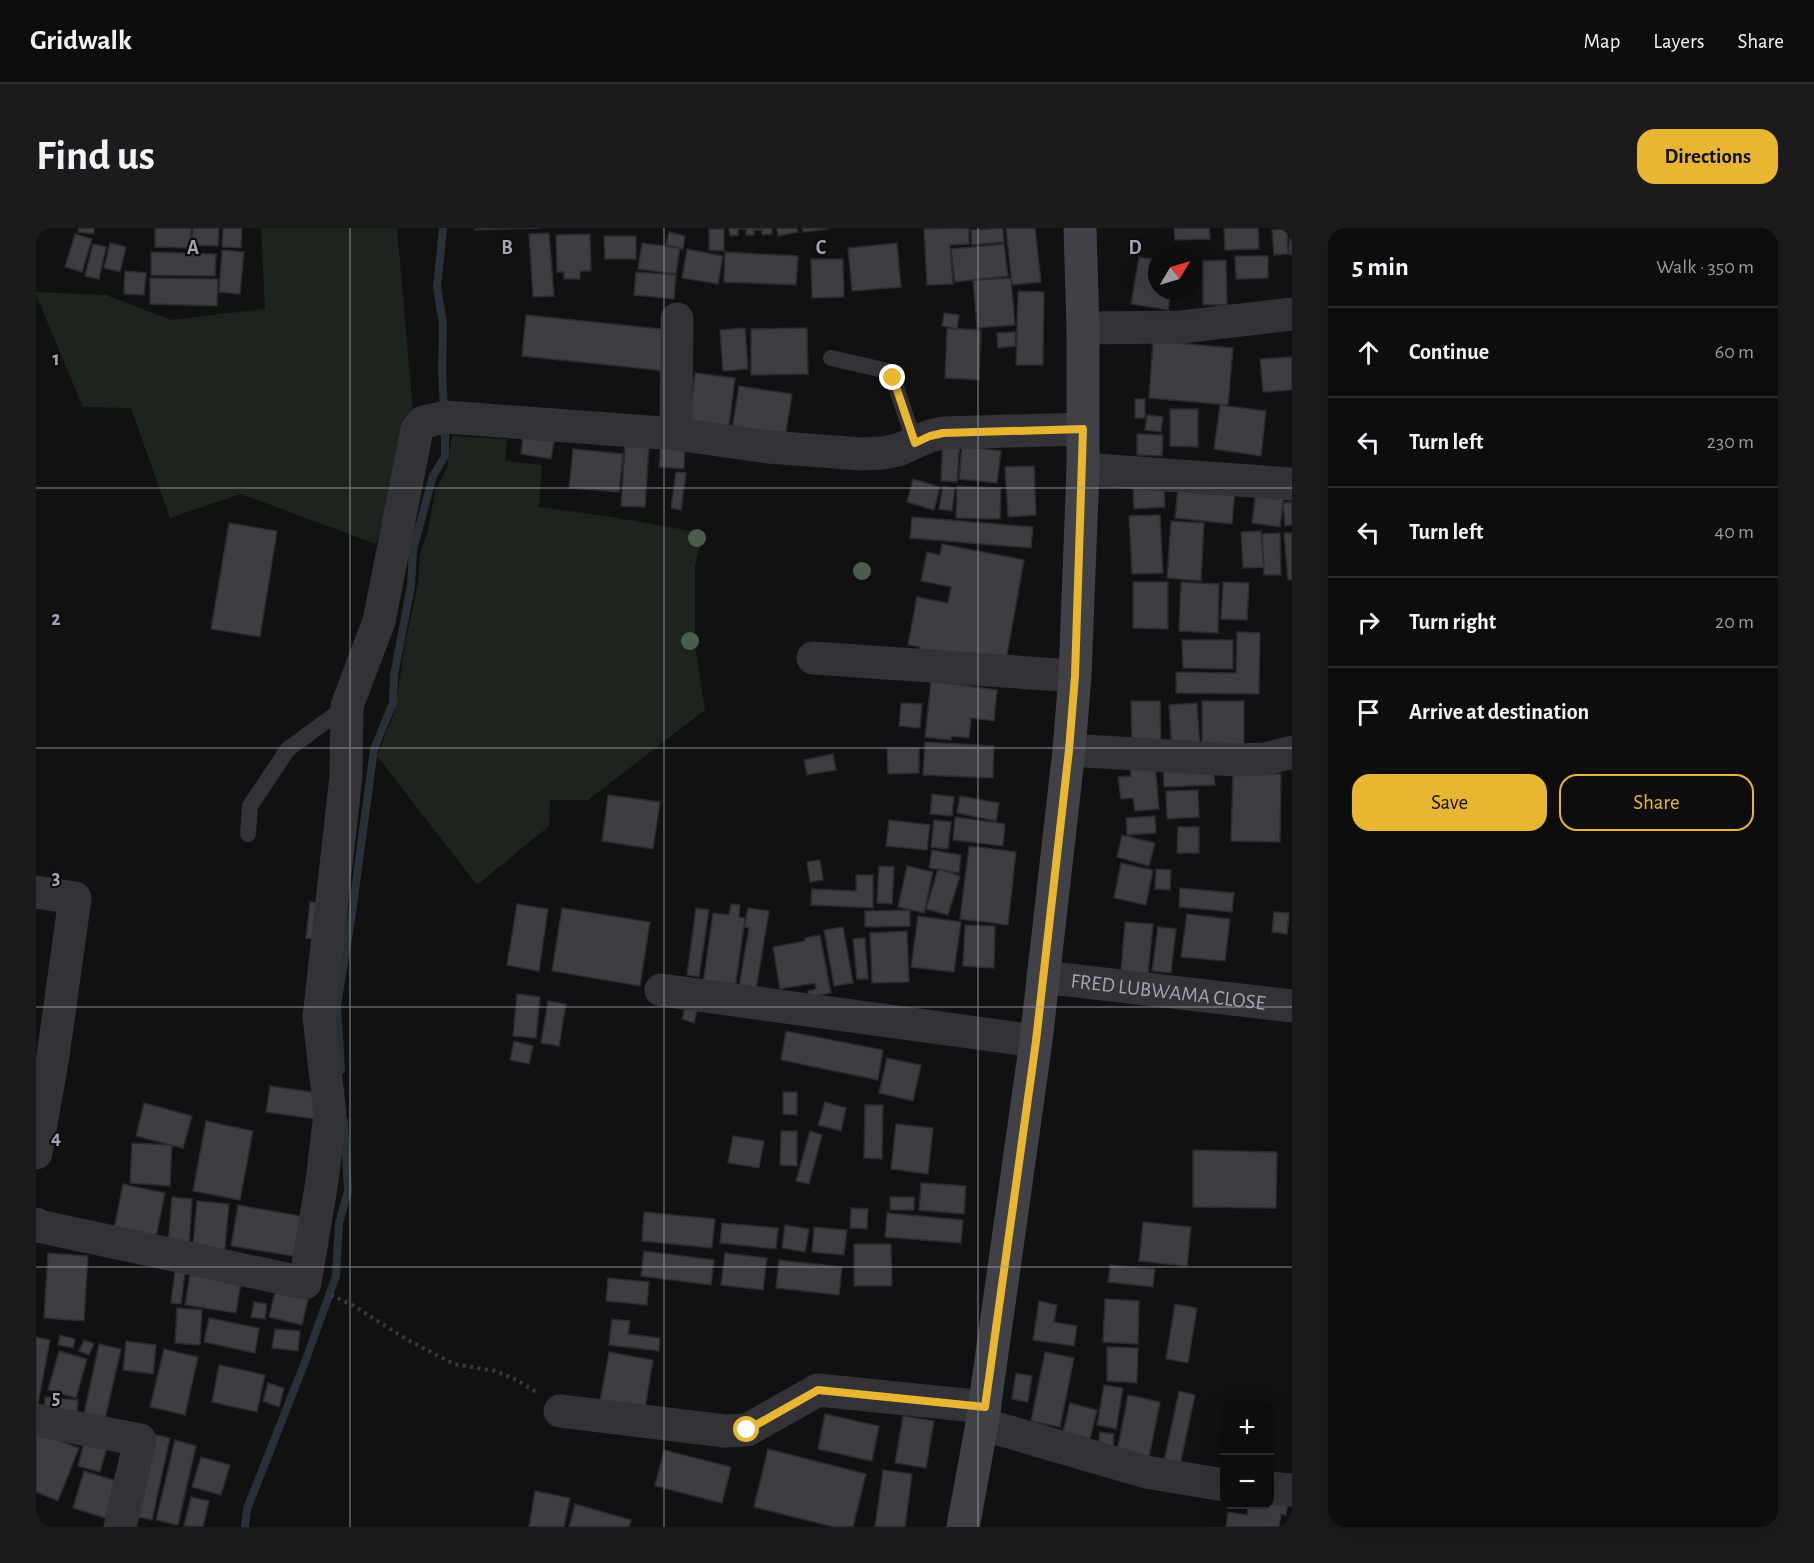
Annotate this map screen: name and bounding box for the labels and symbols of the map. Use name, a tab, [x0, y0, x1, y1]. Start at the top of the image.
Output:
text: A	[187, 238, 199, 258]
text: B	[501, 238, 513, 258]
text: C	[816, 238, 827, 258]
text: D	[1128, 238, 1142, 258]
north arrow	[1148, 246, 1202, 300]
text: 1	[52, 349, 60, 369]
route end	[879, 364, 905, 390]
text: 2	[51, 609, 61, 629]
text: 3	[52, 868, 60, 888]
street label: FRED LUBWAMA CLOSE	[1070, 970, 1267, 1013]
text: 4	[51, 1128, 61, 1148]
text: 5	[52, 1388, 60, 1408]
route start	[733, 1416, 759, 1442]

